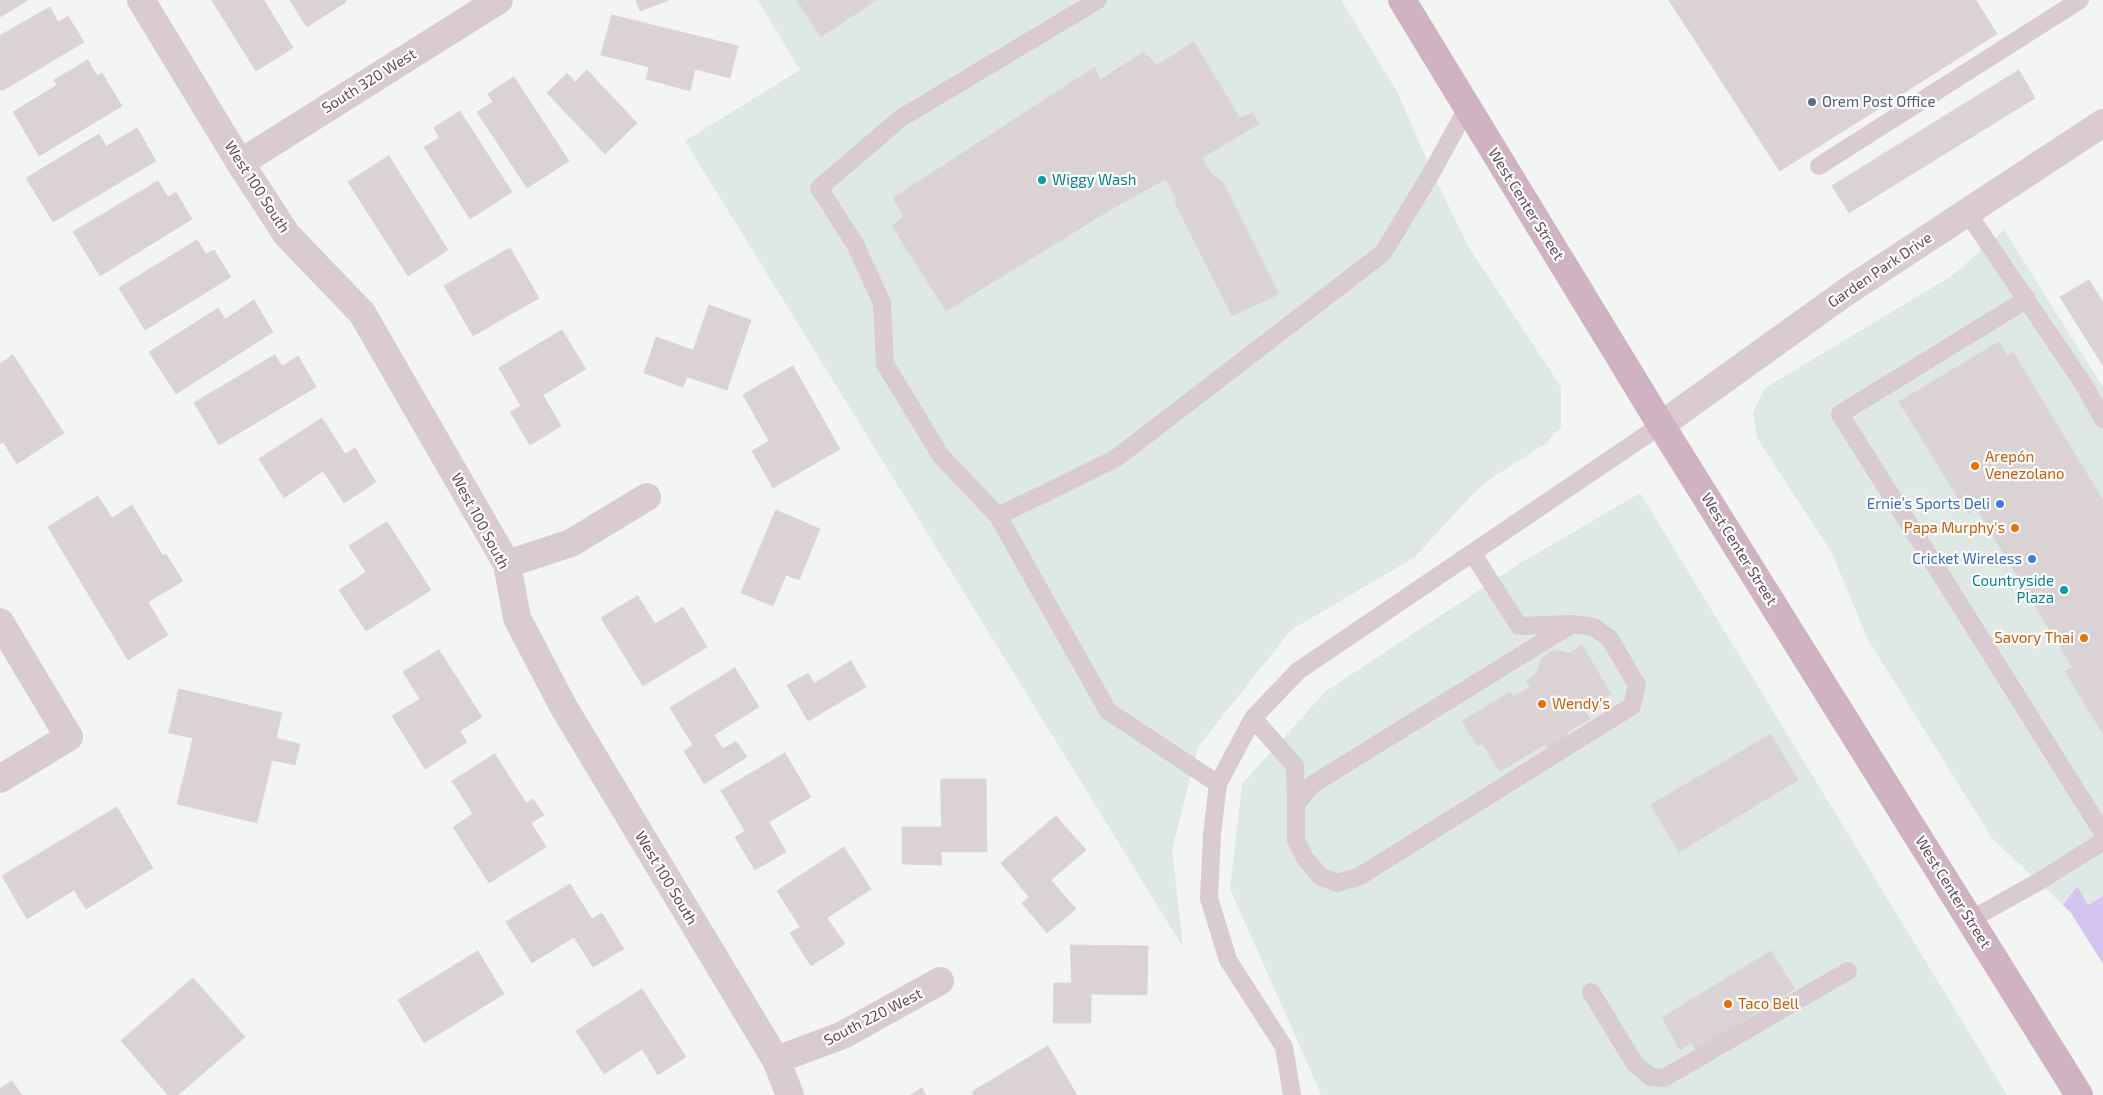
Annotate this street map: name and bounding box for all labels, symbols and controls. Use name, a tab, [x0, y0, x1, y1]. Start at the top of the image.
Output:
street label: South 320 West	[319, 45, 419, 117]
place label: Orem Post Office	[1822, 93, 1936, 111]
marker: Orem Post Office	[1806, 96, 1818, 108]
street label: West 100 South	[221, 138, 293, 236]
street label: West Center Street	[1484, 145, 1568, 263]
place label: Wiggy Wash	[1052, 171, 1137, 189]
marker: Wiggy Wash	[1036, 174, 1048, 186]
street label: Garden Park Drive	[1824, 228, 1936, 312]
place label: Arepón Venezolano	[1985, 448, 2064, 483]
marker: Arepón Venezolano	[1969, 460, 1981, 472]
street label: West 100 South	[447, 470, 513, 572]
street label: West Center Street	[1697, 490, 1781, 608]
place label: Ernie’s Sports Deli	[1867, 495, 1990, 513]
marker: Ernie’s Sports Deli	[1994, 498, 2006, 510]
place label: Papa Murphy's	[1904, 519, 2005, 537]
marker: Papa Murphy's	[2009, 522, 2021, 534]
place label: Cricket Wireless	[1912, 550, 2022, 568]
marker: Cricket Wireless	[2026, 553, 2038, 565]
place label: Countryside Plaza	[1972, 572, 2054, 607]
marker: Countryside Plaza	[2058, 584, 2070, 596]
place label: Savory Thai	[1994, 629, 2074, 647]
marker: Savory Thai	[2078, 632, 2090, 644]
place label: Wendy's	[1552, 695, 1610, 713]
marker: Wendy's	[1536, 698, 1548, 710]
street label: West 100 South	[631, 828, 701, 928]
street label: West Center Street	[1911, 833, 1995, 951]
street label: South 220 West	[821, 984, 925, 1050]
place label: Taco Bell	[1738, 995, 1799, 1013]
marker: Taco Bell	[1722, 998, 1734, 1010]

